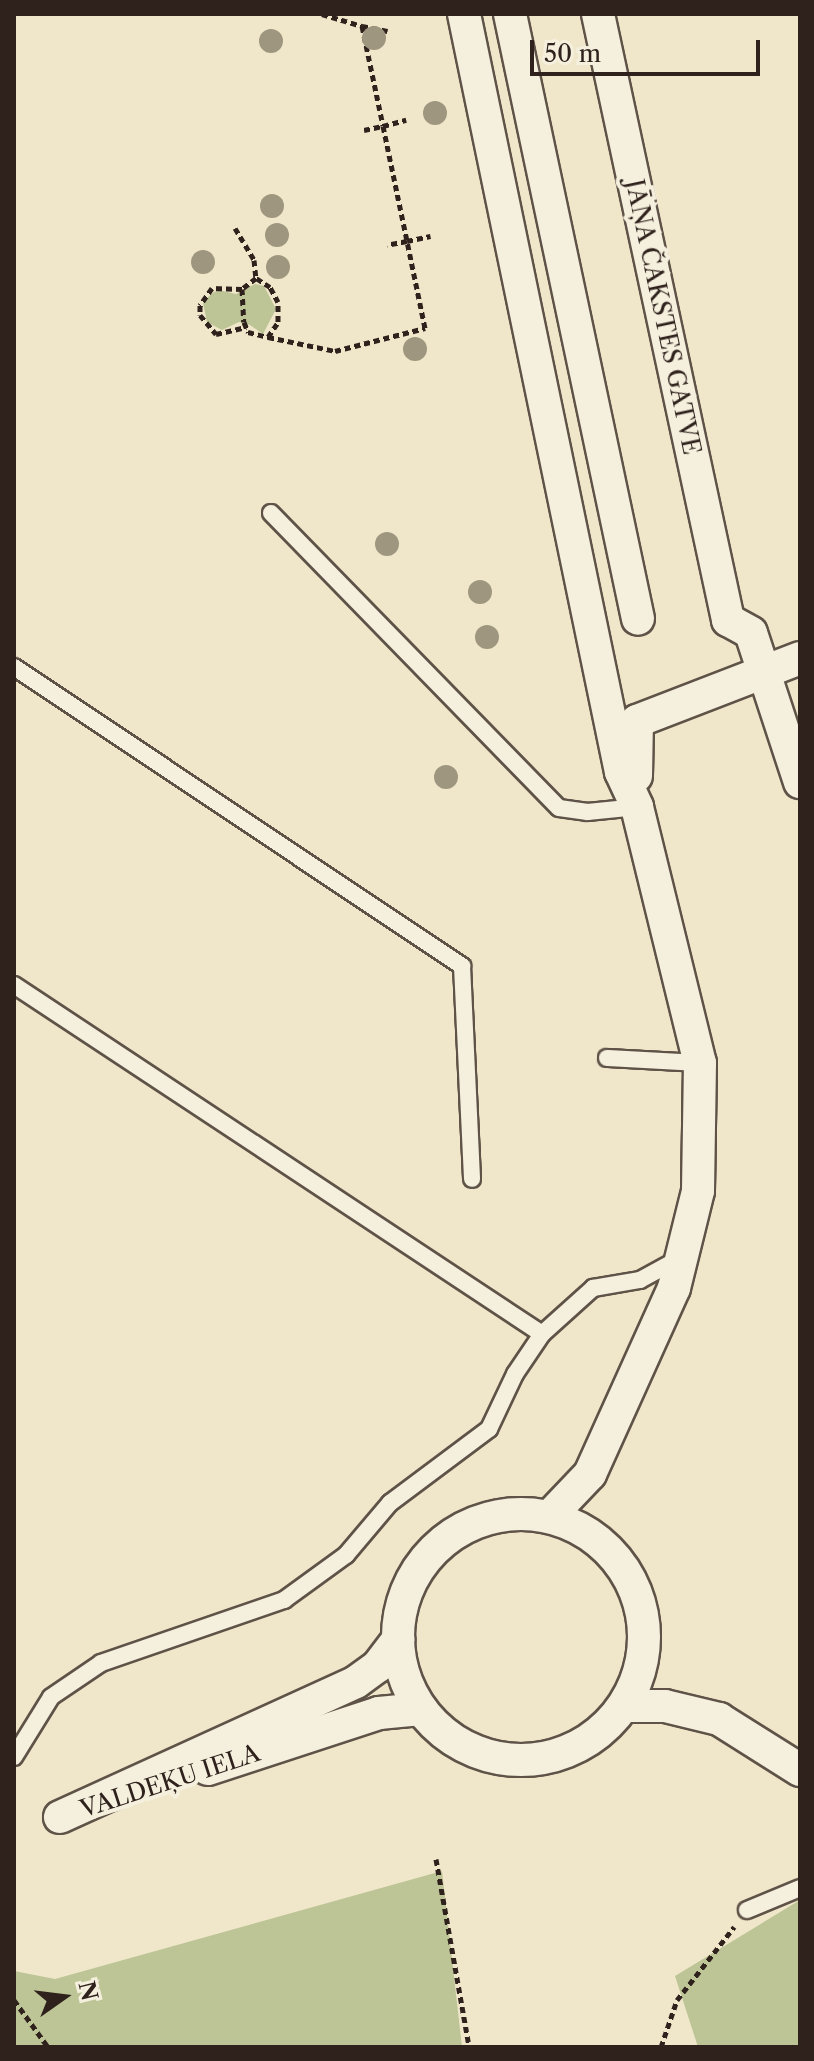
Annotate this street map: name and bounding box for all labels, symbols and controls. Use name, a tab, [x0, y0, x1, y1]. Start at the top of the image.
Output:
scale bar	[534, 24, 764, 74]
text: 50 m	[544, 39, 601, 68]
street label: JĀŅA ČAKSTES GATVE	[620, 176, 706, 458]
street label: VALDEĶU IELA	[77, 1738, 263, 1824]
north arrow	[24, 1957, 104, 2037]
text: N	[72, 1979, 103, 2004]

